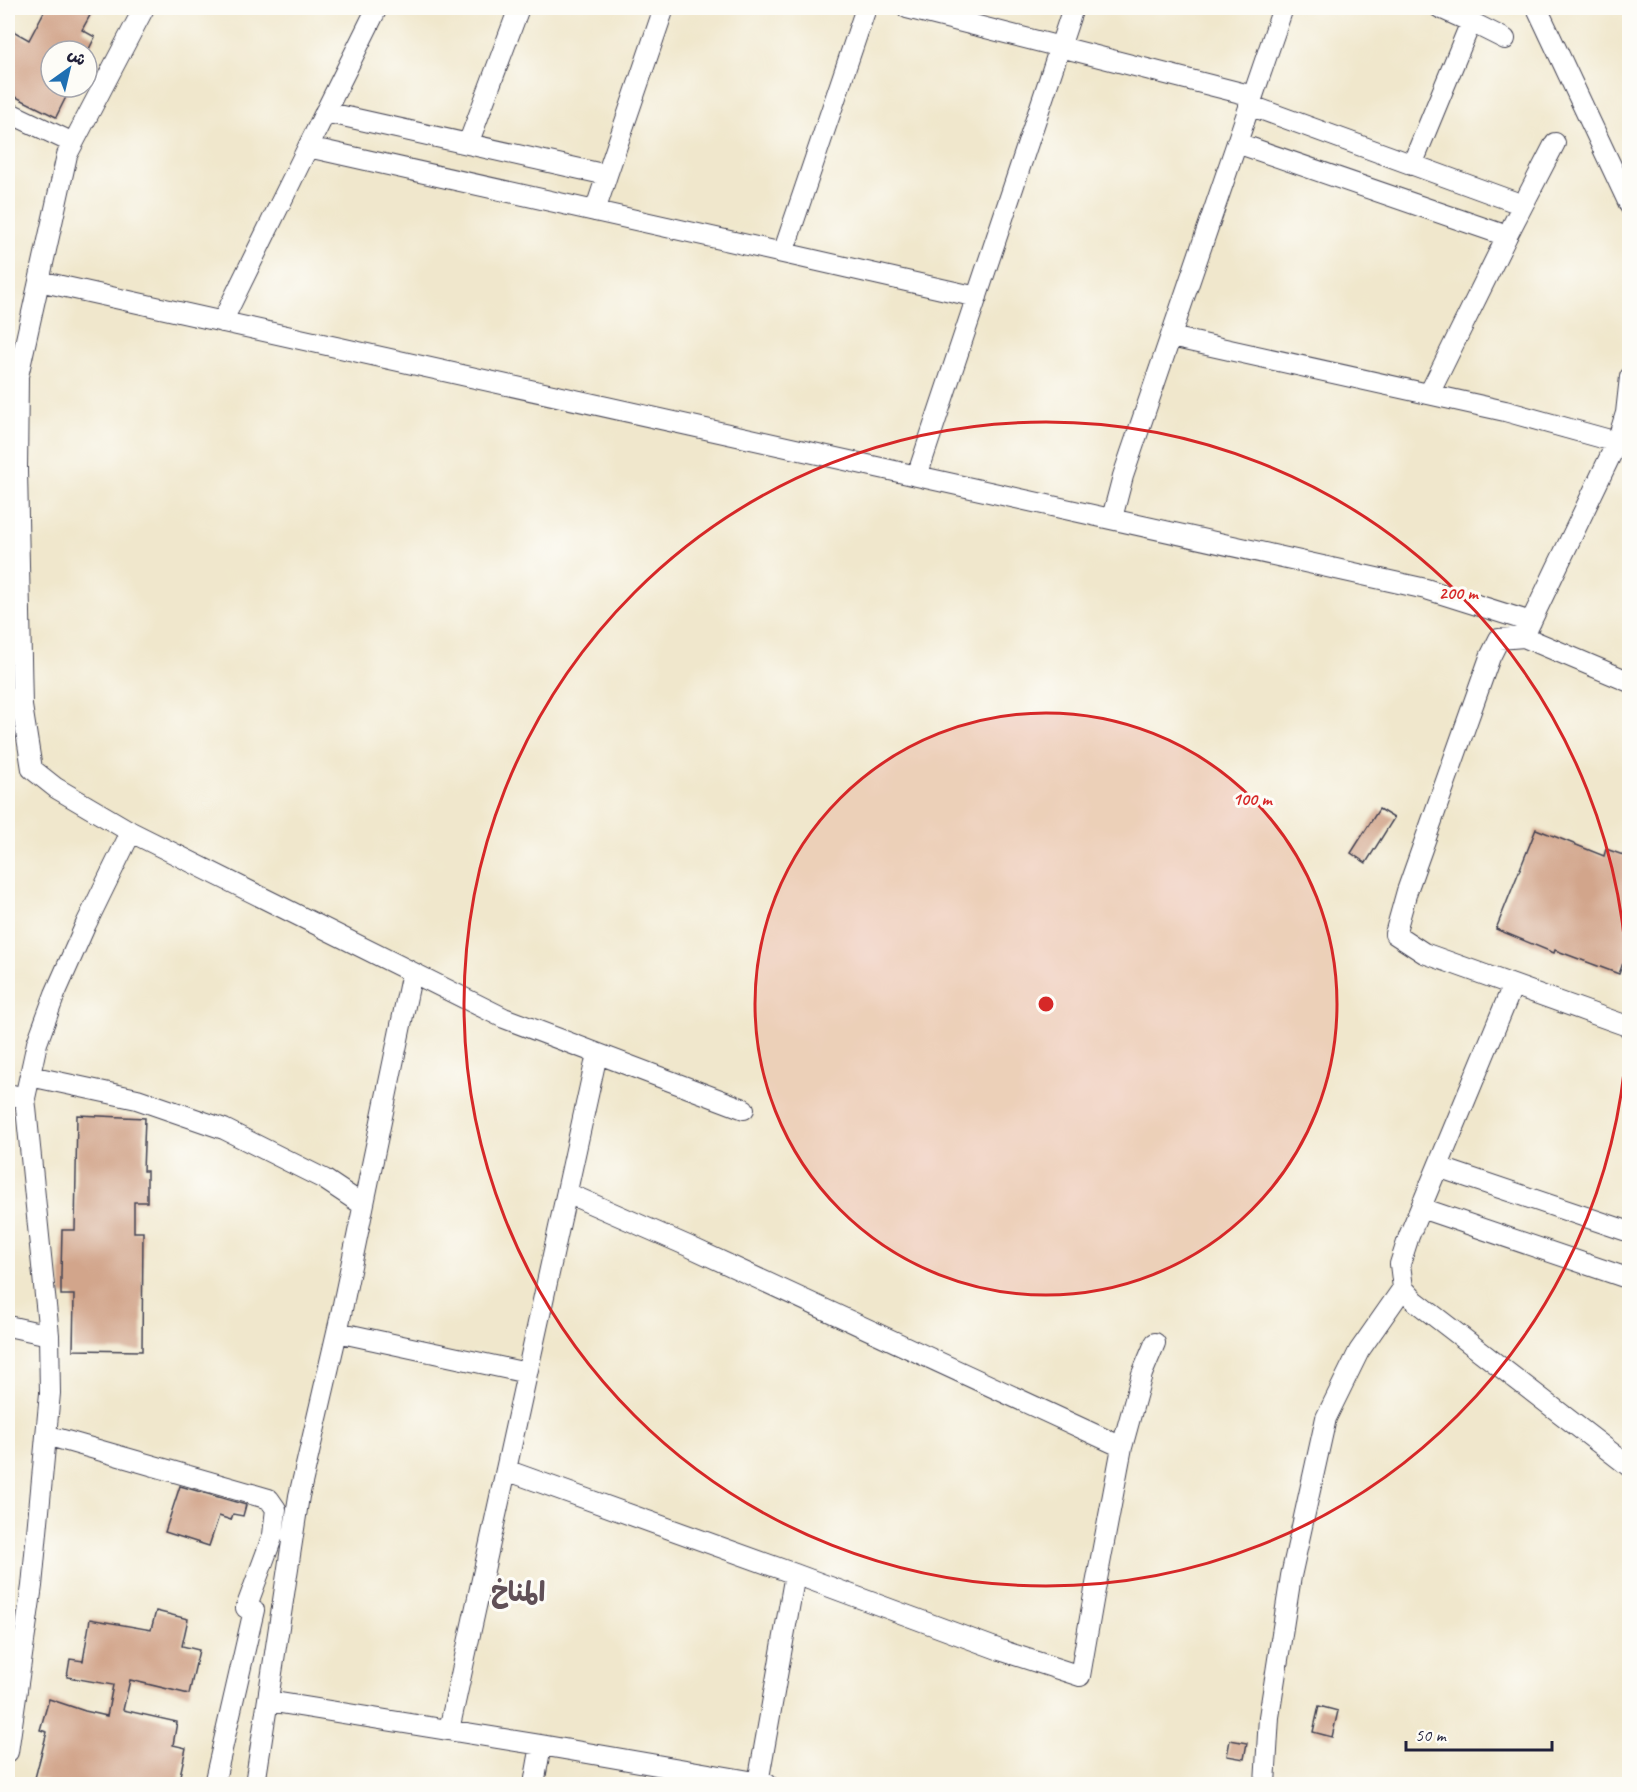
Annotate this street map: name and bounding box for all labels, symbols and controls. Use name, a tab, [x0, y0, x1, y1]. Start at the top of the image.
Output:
north arrow	[39, 39, 99, 99]
text: ش	[64, 44, 90, 71]
text: 200 m	[1439, 582, 1479, 604]
text: 100 m	[1233, 788, 1273, 810]
centre of rings	[1036, 994, 1056, 1014]
district label: المناخ	[491, 1575, 545, 1609]
scale bar	[1406, 1714, 1552, 1752]
text: 50 m	[1415, 1724, 1448, 1746]

